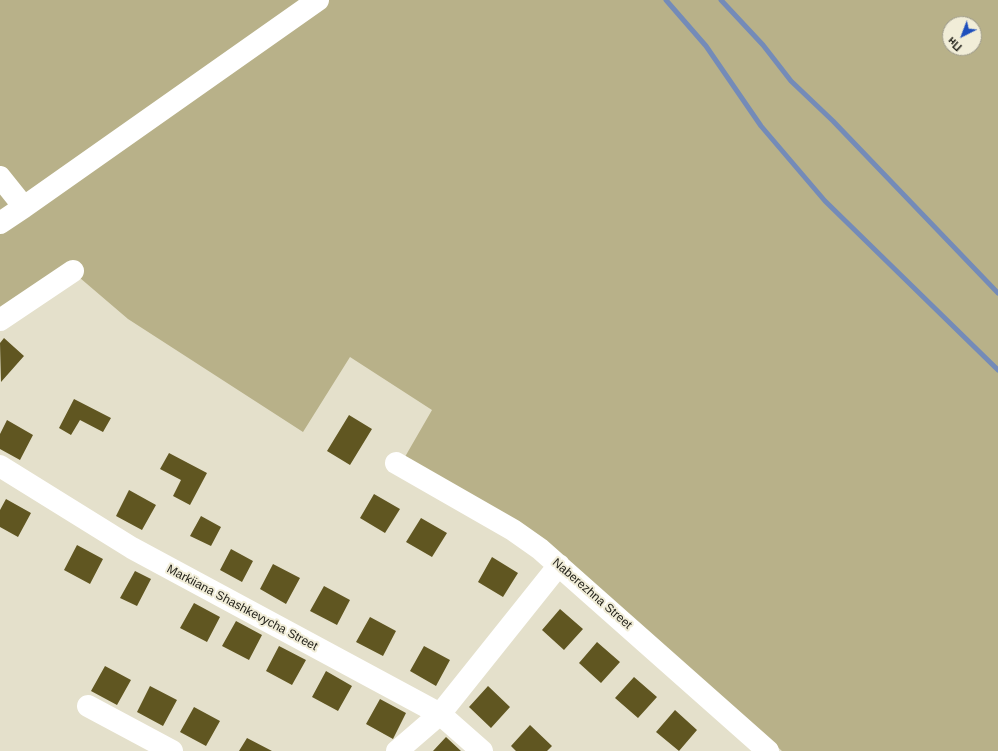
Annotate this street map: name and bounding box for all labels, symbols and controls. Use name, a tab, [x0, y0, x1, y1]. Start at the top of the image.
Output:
north arrow	[942, 16, 982, 56]
text: Пн	[945, 35, 964, 54]
street label: Naberezhna Street	[549, 556, 635, 632]
street label: Markiiana Shashkevycha Street	[164, 562, 320, 654]

